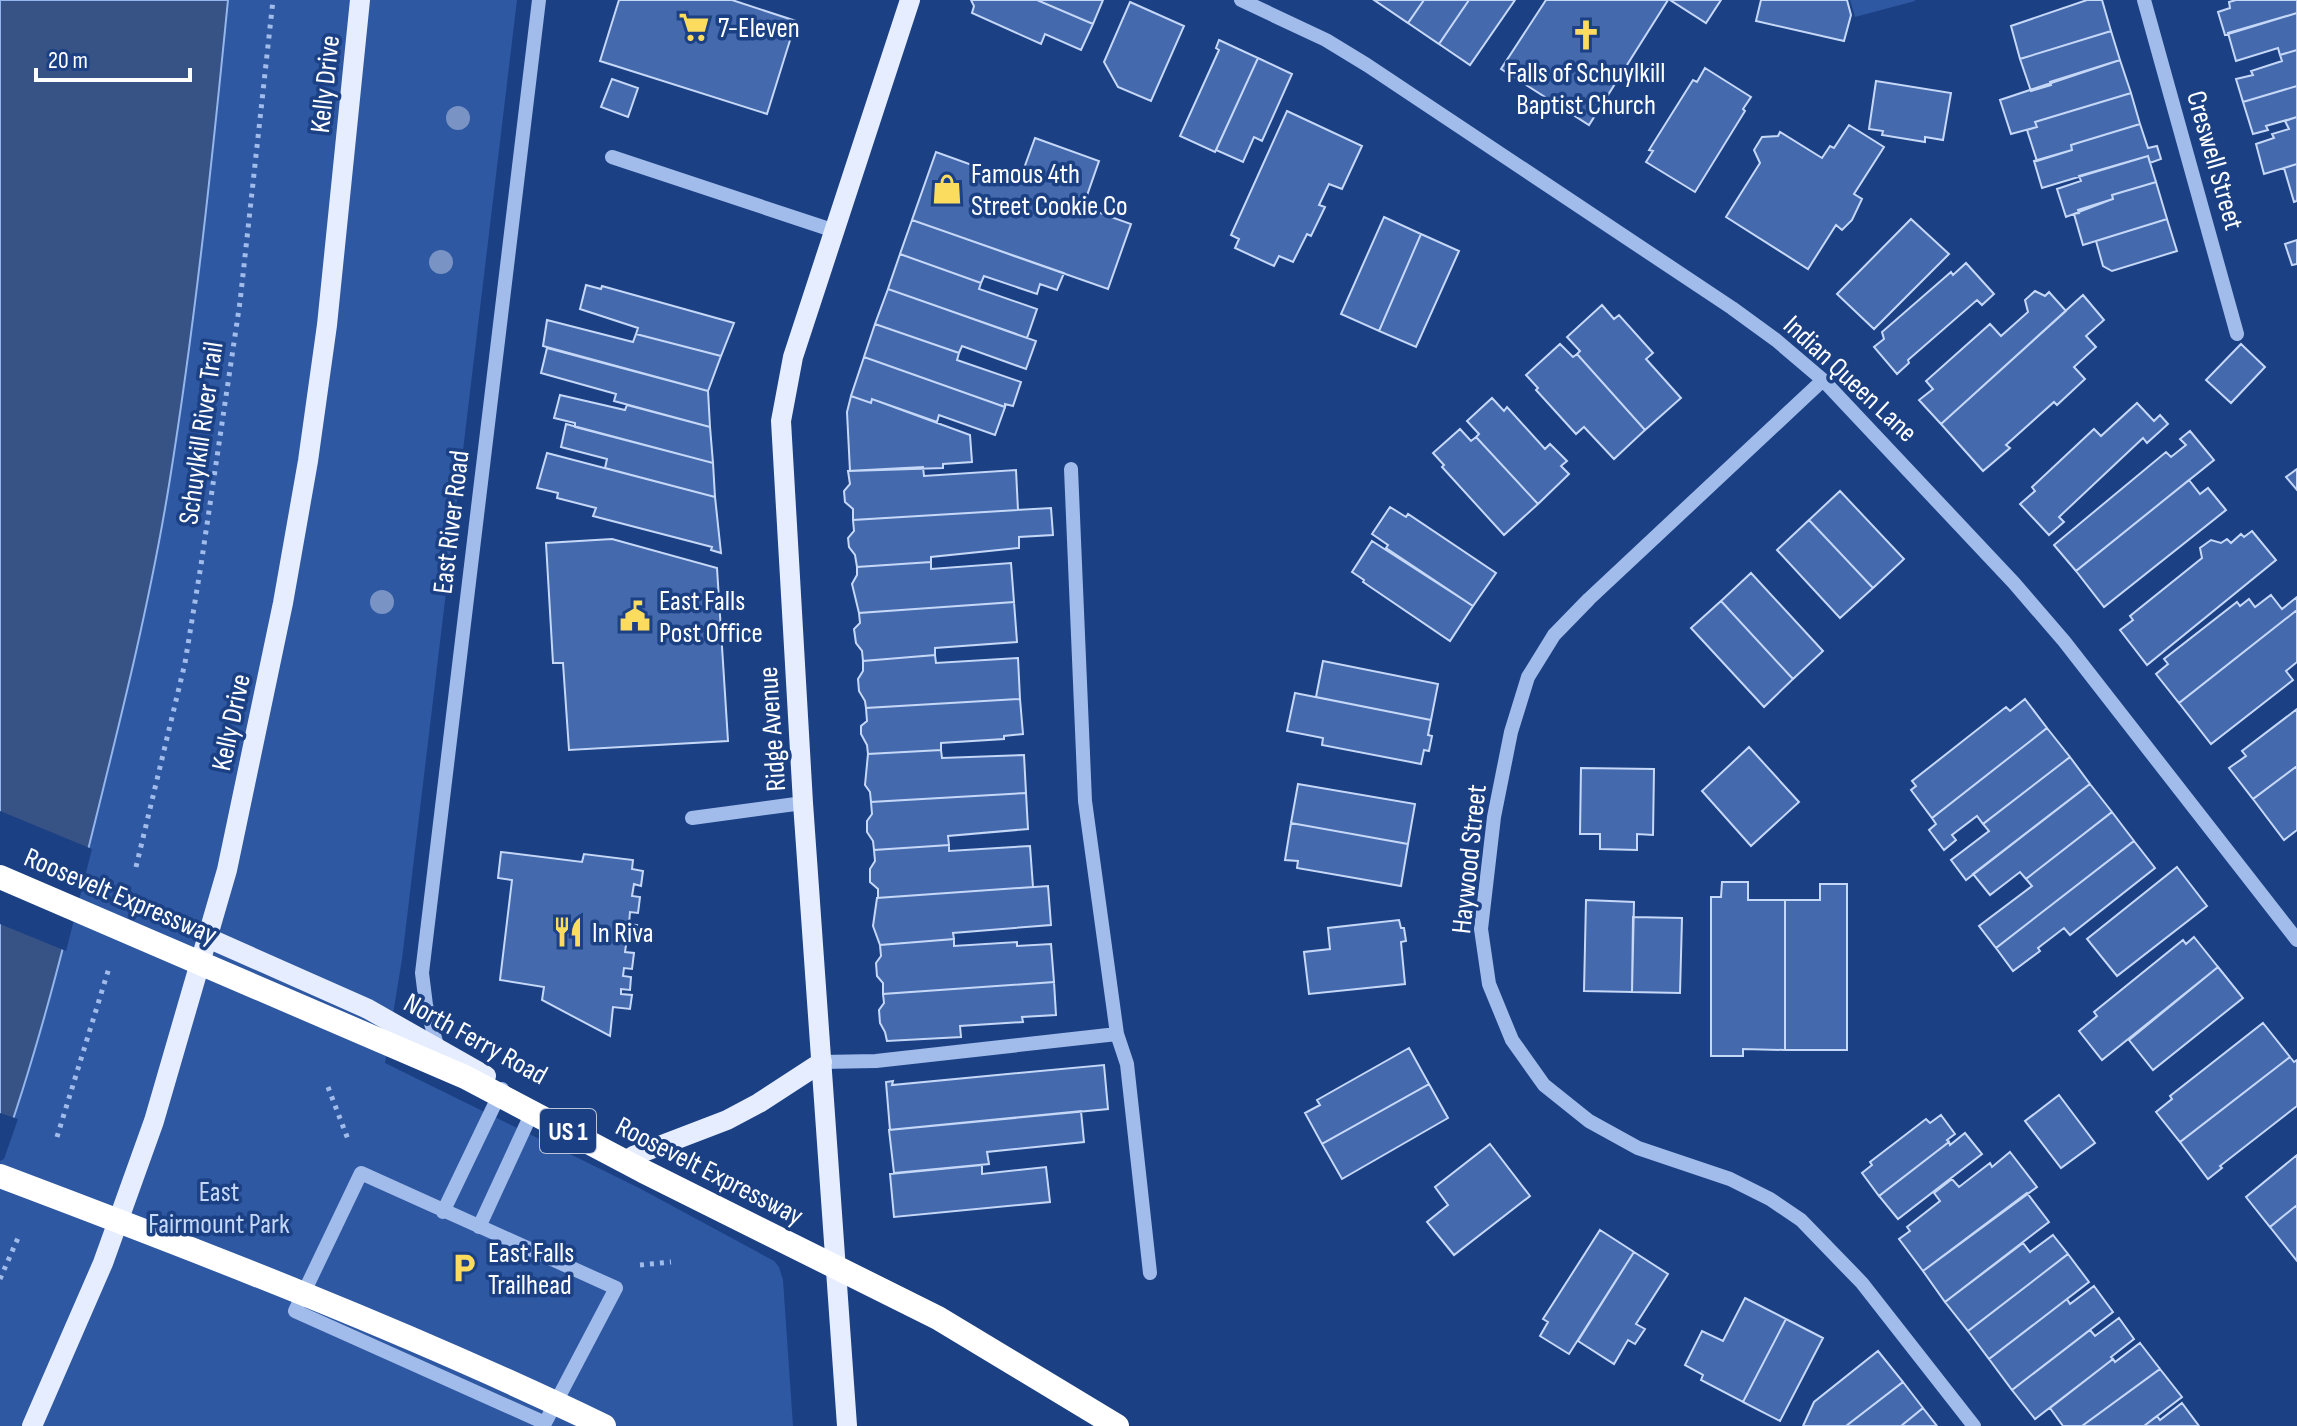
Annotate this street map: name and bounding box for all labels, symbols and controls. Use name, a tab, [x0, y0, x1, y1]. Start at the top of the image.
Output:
supermarket icon: 7-Eleven	[677, 10, 711, 44]
place label: 7-Eleven	[718, 12, 800, 45]
church icon: Falls of Schuylkill Baptist Church	[1569, 18, 1603, 52]
scale bar	[36, 32, 190, 82]
street label: Kelly Drive	[304, 34, 347, 135]
text: 20 m	[48, 46, 88, 75]
place label: Falls of Schuylkill Baptist Church	[1506, 57, 1666, 122]
street label: Creswell Street	[2179, 87, 2250, 234]
place label: Famous 4th Street Cookie Co	[971, 158, 1128, 223]
shop icon: Famous 4th Street Cookie Co	[930, 172, 964, 206]
street label: Indian Queen Lane	[1776, 309, 1924, 449]
street label: Schuylkill River Trail	[172, 340, 231, 527]
street label: East River Road	[426, 449, 477, 596]
place label: East Falls Post Office	[659, 585, 763, 650]
public building icon: East Falls Post Office	[618, 599, 652, 633]
street label: Ridge Avenue	[752, 665, 793, 792]
street label: Kelly Drive	[205, 671, 258, 774]
street label: Haywood Street	[1445, 783, 1494, 935]
street label: Roosevelt Expressway	[19, 841, 222, 952]
restaurant icon: In Riva	[551, 915, 585, 949]
place label: In Riva	[592, 917, 653, 950]
street label: North Ferry Road	[398, 986, 553, 1092]
road number: US 1	[540, 1109, 596, 1153]
street label: Roosevelt Expressway	[610, 1110, 809, 1233]
park label: East Fairmount Park	[148, 1176, 290, 1241]
place label: East Falls Trailhead	[488, 1237, 574, 1302]
parking icon: East Falls Trailhead	[447, 1251, 481, 1285]

